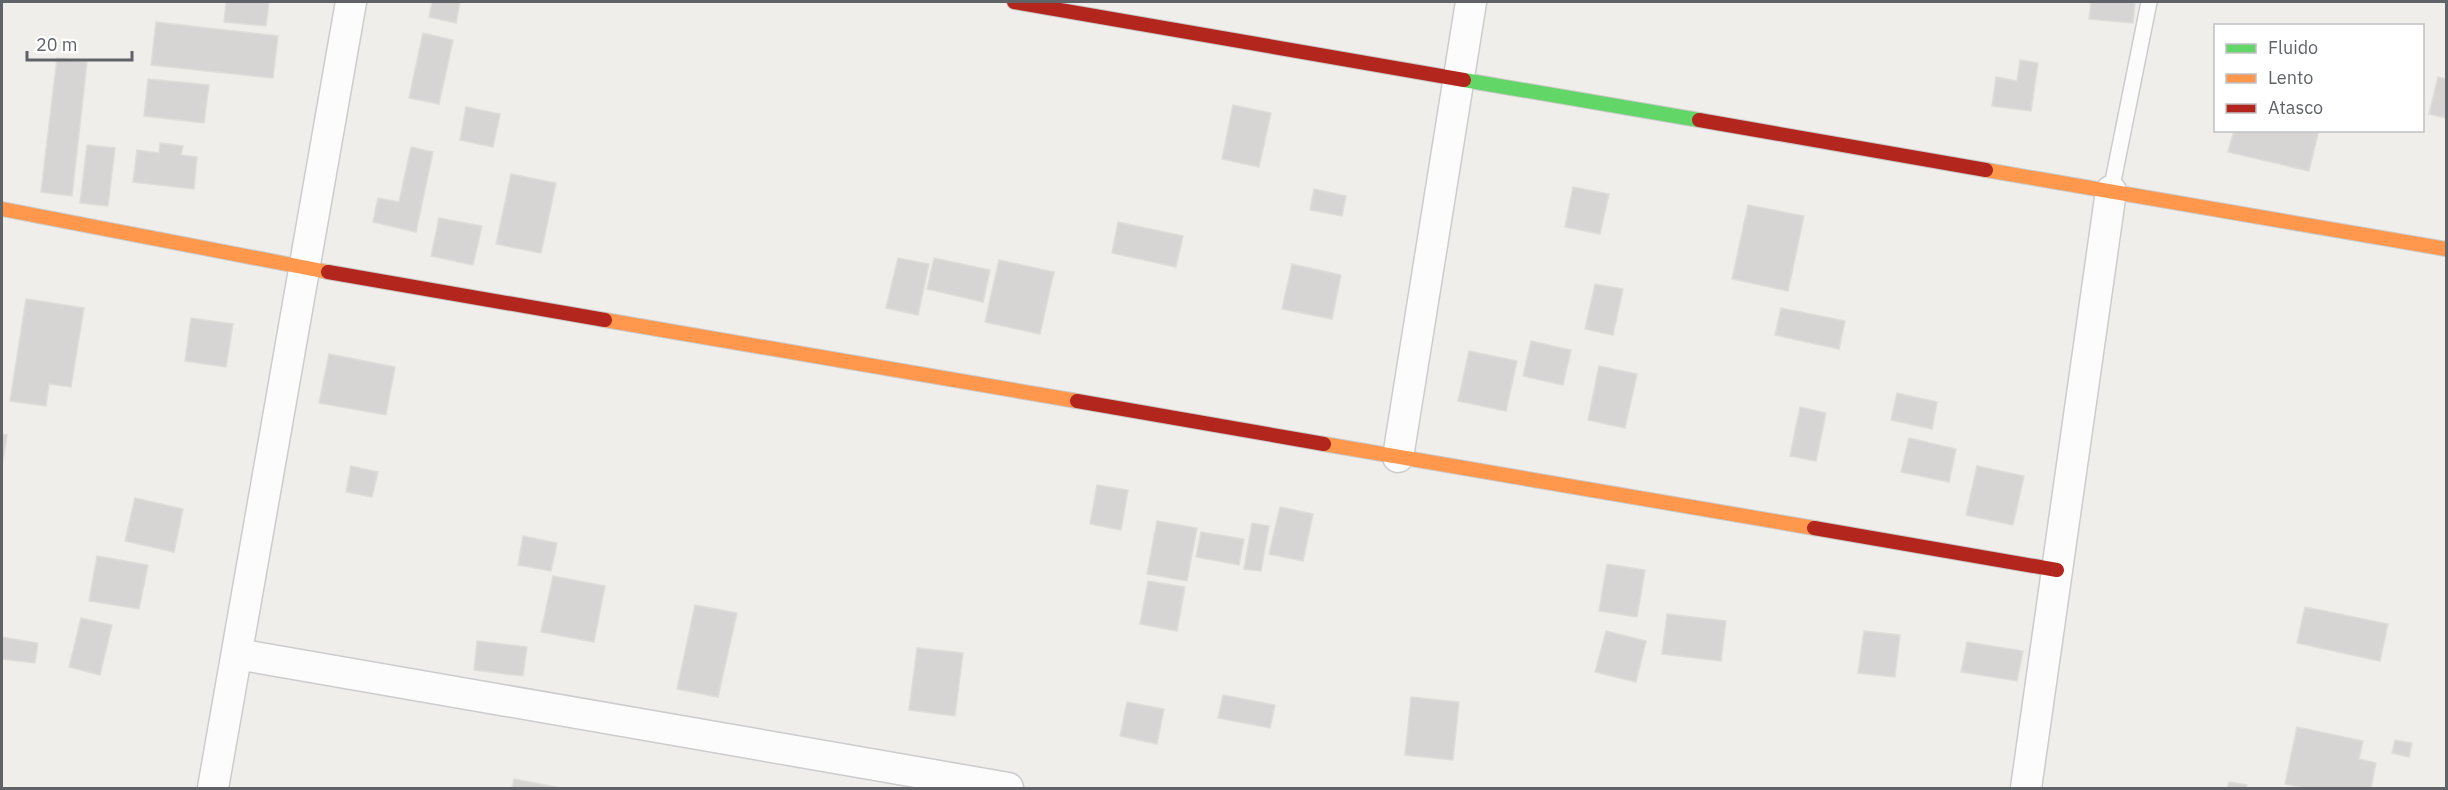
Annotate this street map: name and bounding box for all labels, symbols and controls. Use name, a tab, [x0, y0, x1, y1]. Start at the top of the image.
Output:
scale bar	[27, 24, 132, 62]
legend	[2214, 24, 2424, 132]
text: 20 m	[36, 33, 78, 56]
text: Fluido	[2268, 36, 2318, 59]
text: Lento	[2268, 66, 2313, 89]
text: Atasco	[2268, 96, 2323, 119]

